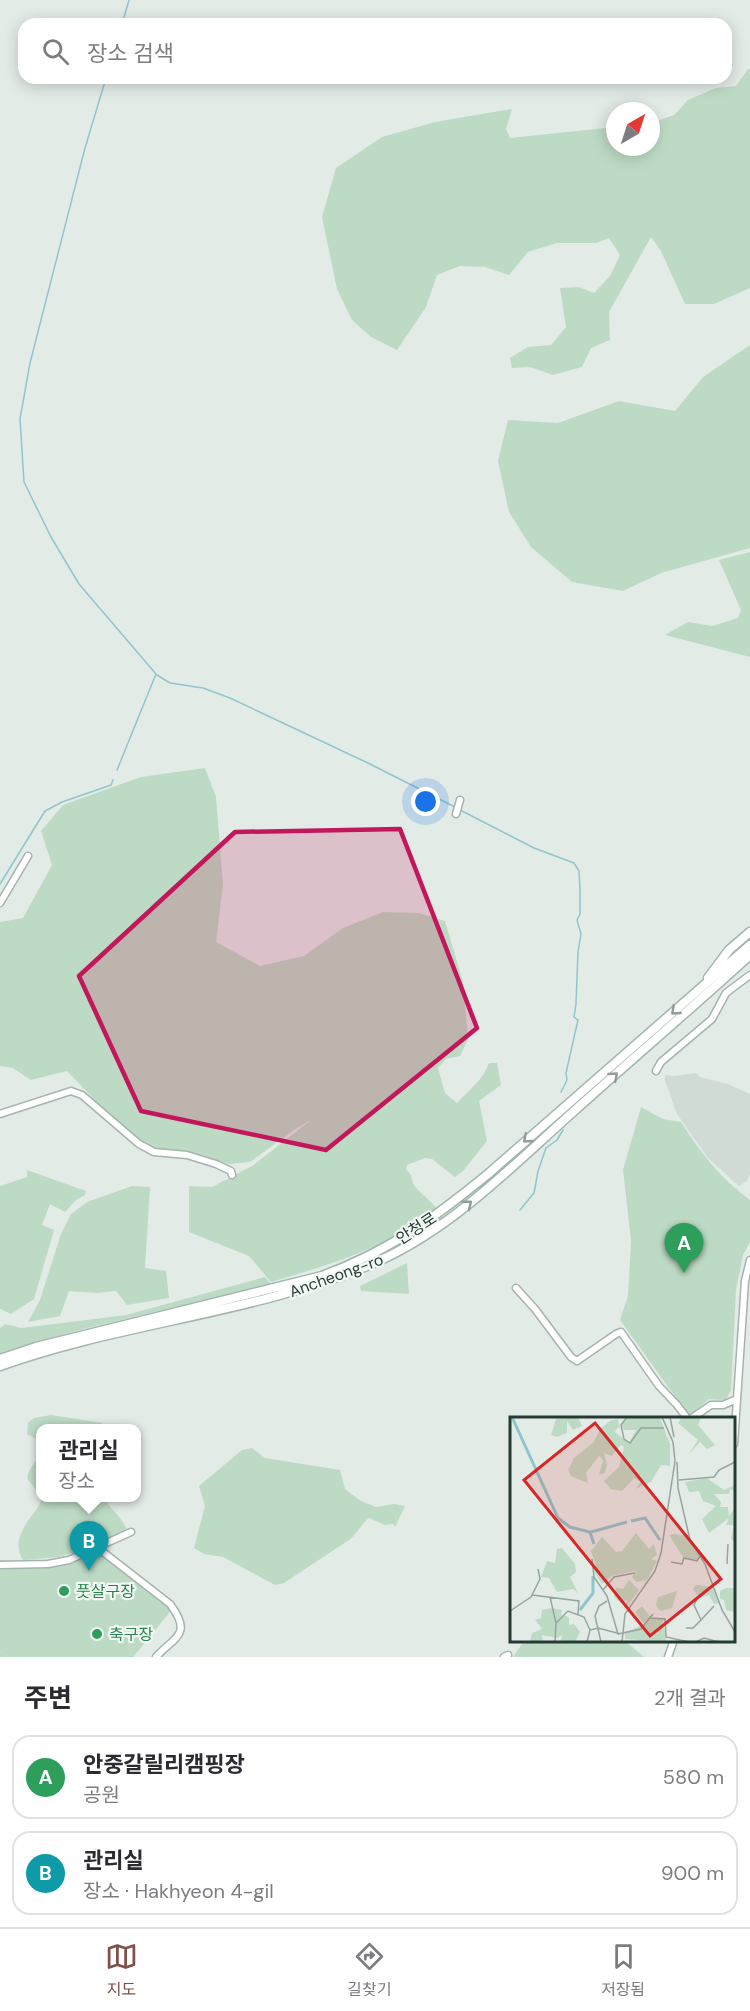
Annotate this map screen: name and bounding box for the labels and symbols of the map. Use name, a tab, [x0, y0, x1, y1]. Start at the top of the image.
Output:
north arrow	[606, 102, 660, 156]
your location	[411, 787, 440, 816]
one-way arrow	[670, 1004, 681, 1015]
one-way arrow	[608, 1072, 618, 1083]
one-way arrow	[523, 1132, 534, 1143]
one-way arrow	[461, 1201, 472, 1212]
street label: 안청로	[392, 1207, 441, 1249]
pin: A	[664, 1224, 704, 1273]
street label: Ancheong-ro	[286, 1249, 386, 1302]
inset map	[510, 1417, 735, 1642]
pin: B	[70, 1522, 109, 1571]
place label: 풋살구장	[76, 1581, 135, 1602]
marker: 풋살구장	[57, 1584, 71, 1598]
place label: 축구장	[109, 1624, 153, 1645]
marker: 축구장	[90, 1627, 104, 1641]

